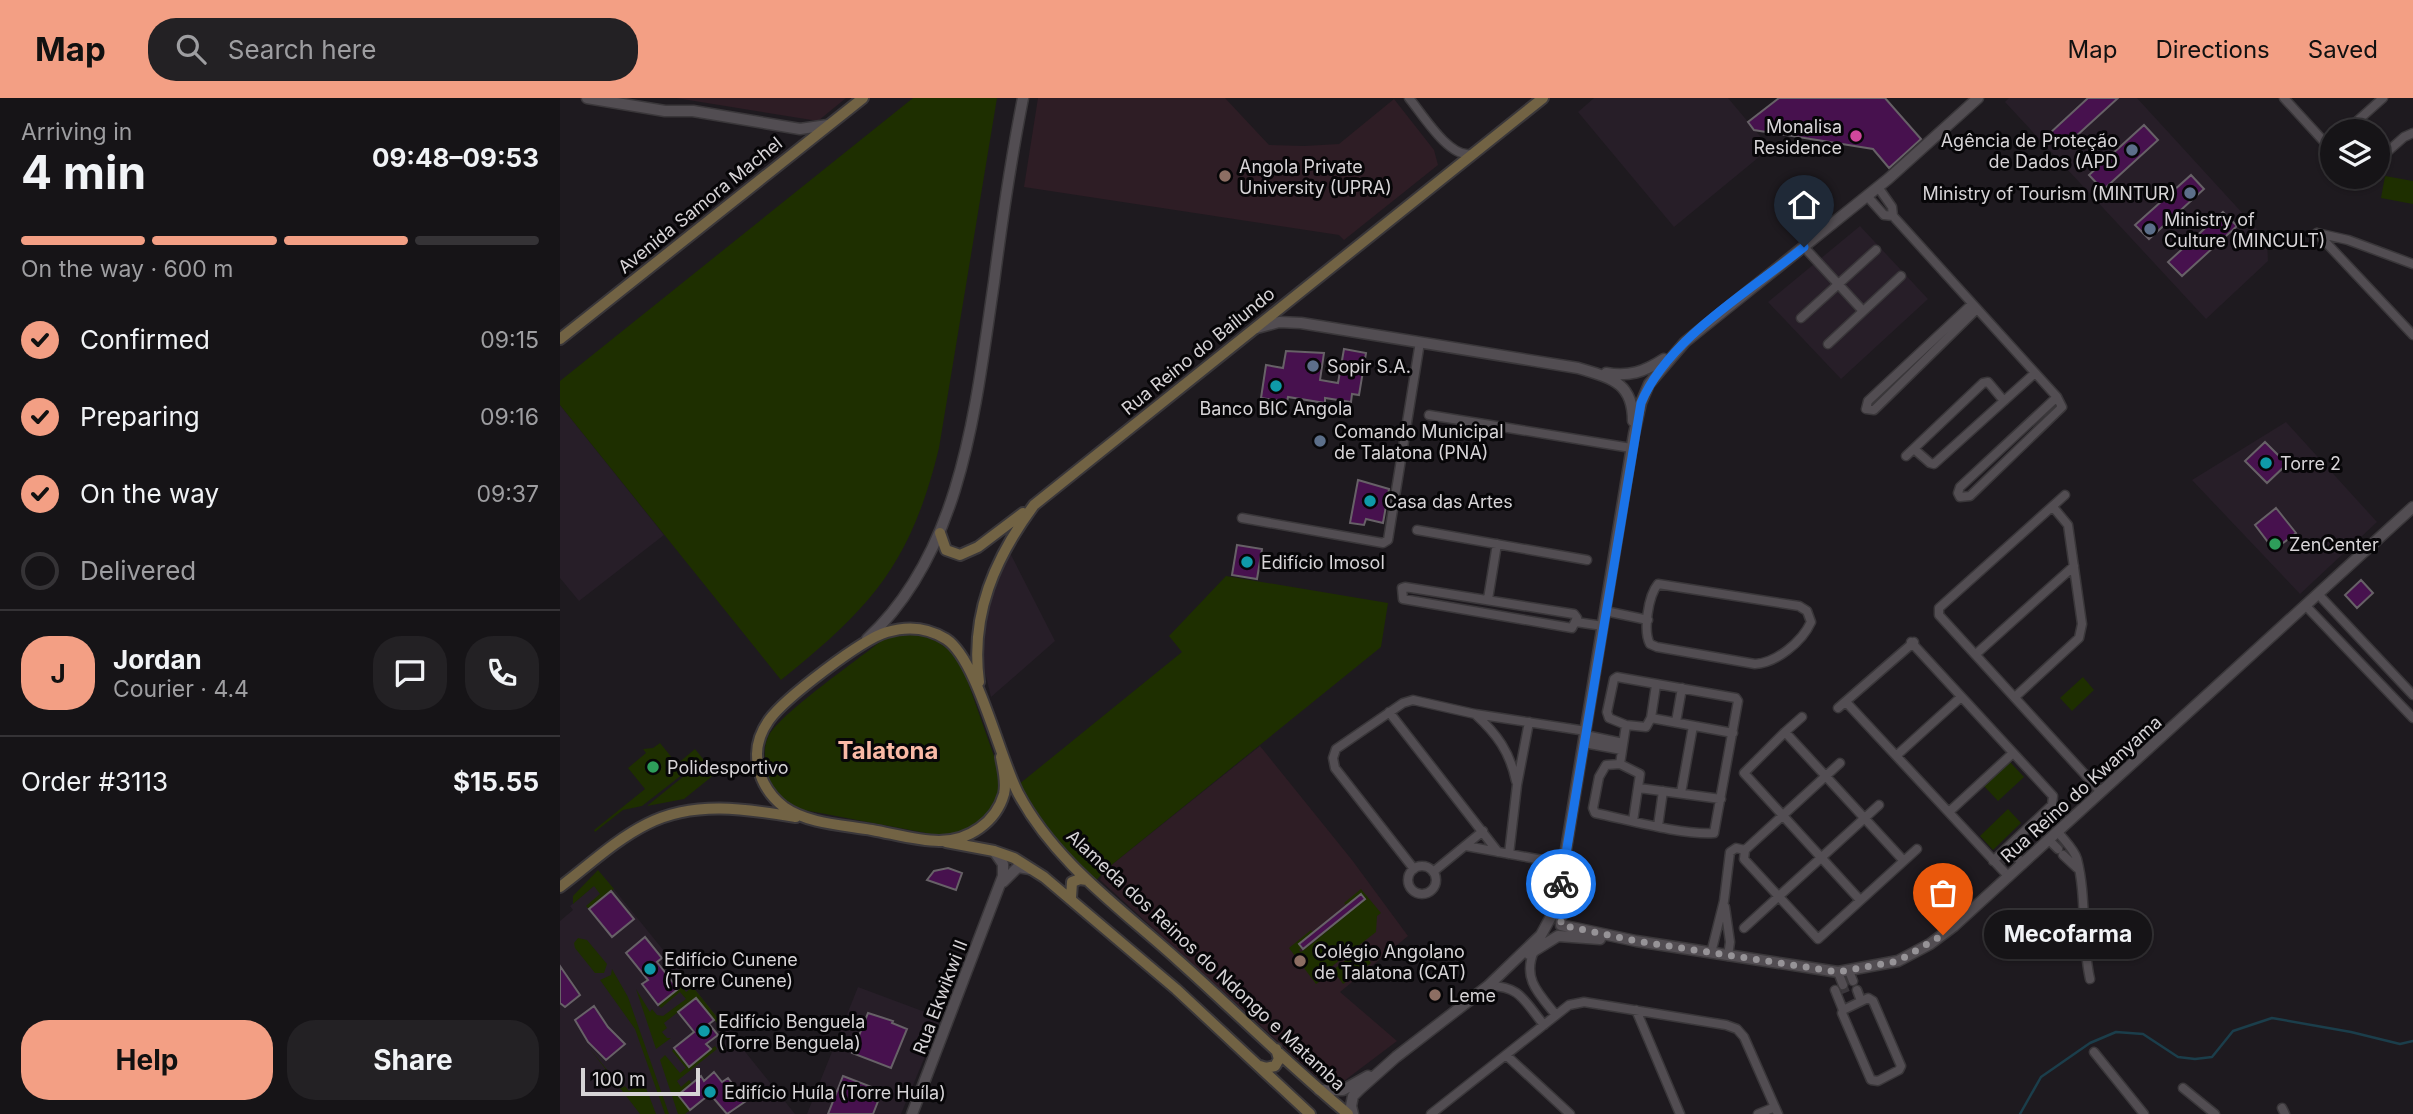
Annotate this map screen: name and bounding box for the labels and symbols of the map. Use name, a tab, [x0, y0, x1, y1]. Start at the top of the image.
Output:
place label: Monalisa Residence	[1753, 116, 1842, 158]
marker: Monalisa Residence	[1848, 128, 1864, 144]
place label: Agência de Proteção de Dados (APD	[1941, 130, 2118, 172]
street label: Avenida Samora Machel	[614, 132, 786, 278]
marker: Agência de Proteção de Dados (APD	[2124, 142, 2140, 158]
place label: Angola Private University (UPRA)	[1239, 156, 1392, 198]
marker: Angola Private University (UPRA)	[1217, 168, 1233, 184]
pin	[1774, 175, 1834, 247]
place label: Ministry of Tourism (MINTUR)	[1922, 183, 2176, 204]
marker: Ministry of Tourism (MINTUR)	[2182, 185, 2198, 201]
place label: Ministry of Culture (MINCULT)	[2164, 209, 2325, 251]
marker: Ministry of Culture (MINCULT)	[2142, 221, 2158, 237]
street label: Rua Reino do Bailundo	[1117, 283, 1279, 419]
place label: Sopir S.A.	[1327, 356, 1411, 377]
marker: Sopir S.A.	[1305, 358, 1321, 374]
marker: Banco BIC Angola	[1268, 378, 1284, 394]
place label: Banco BIC Angola	[1200, 398, 1352, 419]
place label: Comando Municipal de Talatona (PNA)	[1334, 421, 1504, 463]
marker: Comando Municipal de Talatona (PNA)	[1312, 433, 1328, 449]
place label: Torre 2	[2280, 453, 2341, 474]
marker: Torre 2	[2258, 455, 2274, 471]
place label: Casa das Artes	[1384, 491, 1513, 512]
marker: Casa das Artes	[1362, 493, 1378, 509]
place label: ZenCenter	[2289, 534, 2379, 555]
marker: ZenCenter	[2267, 536, 2283, 552]
place label: Edifício Imosol	[1261, 552, 1385, 573]
marker: Edifício Imosol	[1239, 554, 1255, 570]
street label: Rua Reino do Kwanyama	[1996, 711, 2166, 867]
district label: Talatona	[838, 736, 938, 765]
place label: Polidesportivo	[667, 757, 789, 778]
marker: Polidesportivo	[645, 759, 661, 775]
street label: Alameda dos Reinos do Ndongo e Matamba	[1063, 825, 1349, 1095]
courier	[1526, 849, 1596, 919]
pin	[1913, 863, 1973, 935]
callout: Mecofarma	[1985, 910, 2153, 960]
street label: Rua Ekwikwi II	[909, 937, 971, 1057]
place label: Colégio Angolano de Talatona (CAT)	[1314, 941, 1466, 983]
place label: Edifício Cunene (Torre Cunene)	[664, 949, 798, 991]
marker: Colégio Angolano de Talatona (CAT)	[1292, 953, 1308, 969]
marker: Edifício Cunene (Torre Cunene)	[642, 961, 658, 977]
place label: Leme	[1449, 985, 1496, 1006]
marker: Leme	[1427, 987, 1443, 1003]
place label: Edifício Benguela (Torre Benguela)	[718, 1011, 865, 1053]
marker: Edifício Benguela (Torre Benguela)	[696, 1023, 712, 1039]
scale bar	[581, 1065, 700, 1097]
place label: Edifício Huíla (Torre Huíla)	[724, 1082, 946, 1103]
marker: Edifício Huíla (Torre Huíla)	[702, 1084, 718, 1100]

